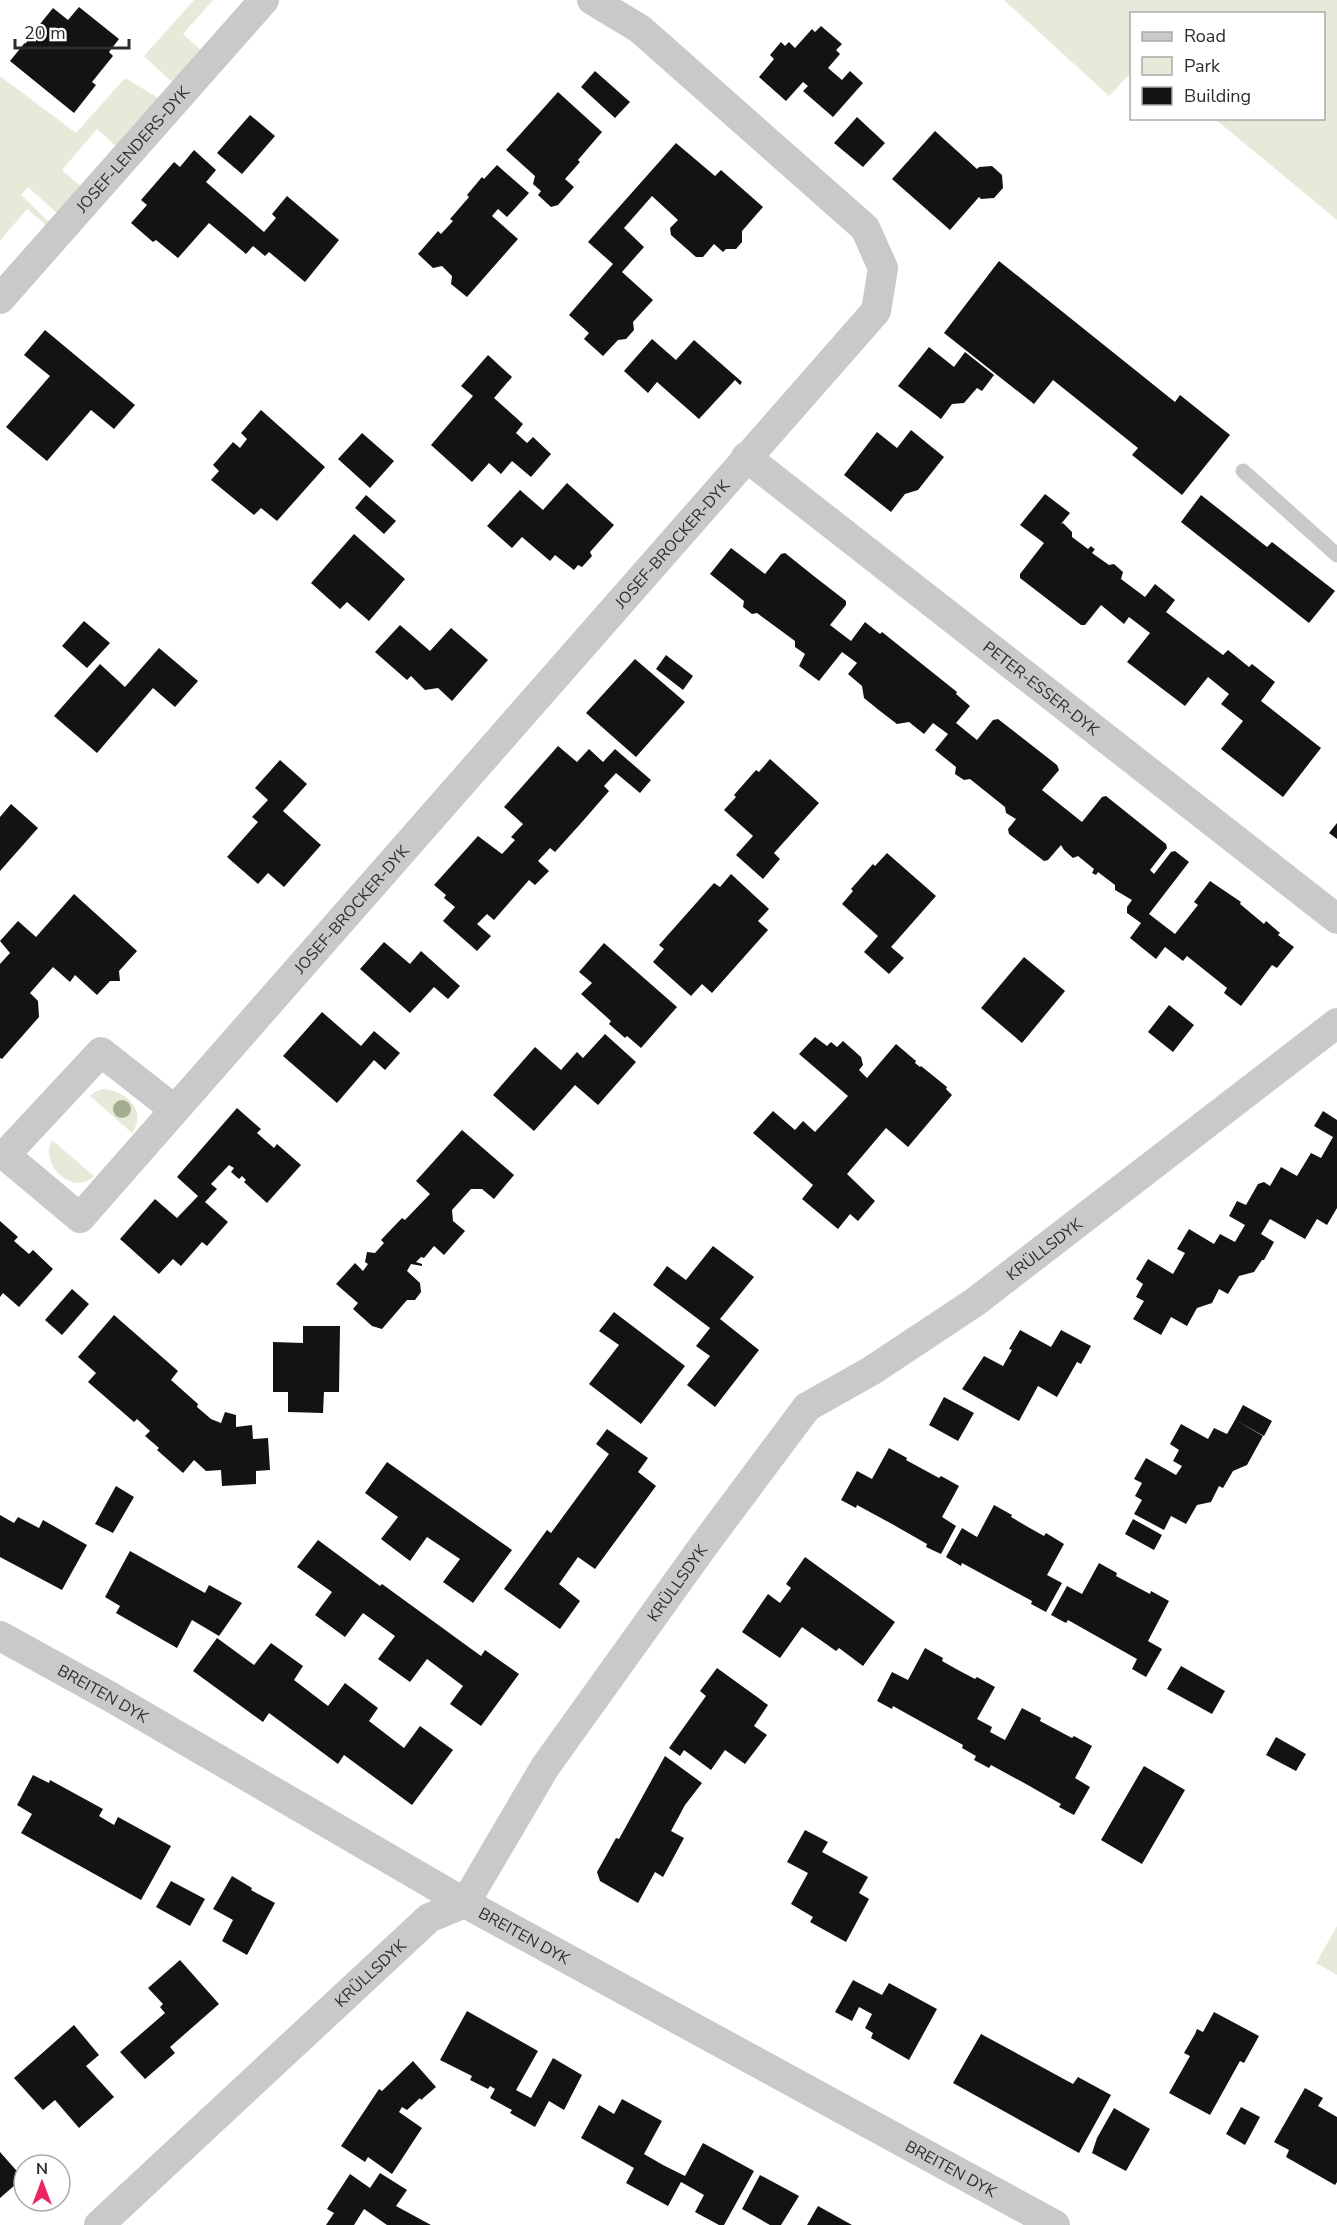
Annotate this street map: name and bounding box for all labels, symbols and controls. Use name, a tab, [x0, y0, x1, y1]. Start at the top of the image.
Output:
scale bar	[15, 12, 129, 50]
legend	[1130, 12, 1325, 120]
text: 20 m	[24, 21, 66, 45]
text: Road	[1184, 24, 1226, 48]
text: Park	[1184, 54, 1221, 78]
street label: JOSEF-LENDERS-DYK	[71, 81, 195, 218]
text: Building	[1184, 84, 1251, 108]
street label: JOSEF-BROCKER-DYK	[609, 475, 736, 614]
street label: PETER-ESSER-DYK	[978, 636, 1104, 742]
street label: JOSEF-BROCKER-DYK	[289, 840, 415, 979]
street label: KRÜLLSDYK	[1002, 1213, 1088, 1286]
street label: KRÜLLSDYK	[642, 1540, 714, 1627]
street label: BREITEN DYK	[53, 1660, 153, 1729]
street label: BREITEN DYK	[474, 1903, 574, 1971]
street label: KRÜLLSDYK	[330, 1934, 412, 2013]
street label: BREITEN DYK	[901, 2135, 1001, 2203]
north arrow	[12, 2153, 72, 2213]
text: N	[36, 2158, 48, 2180]

